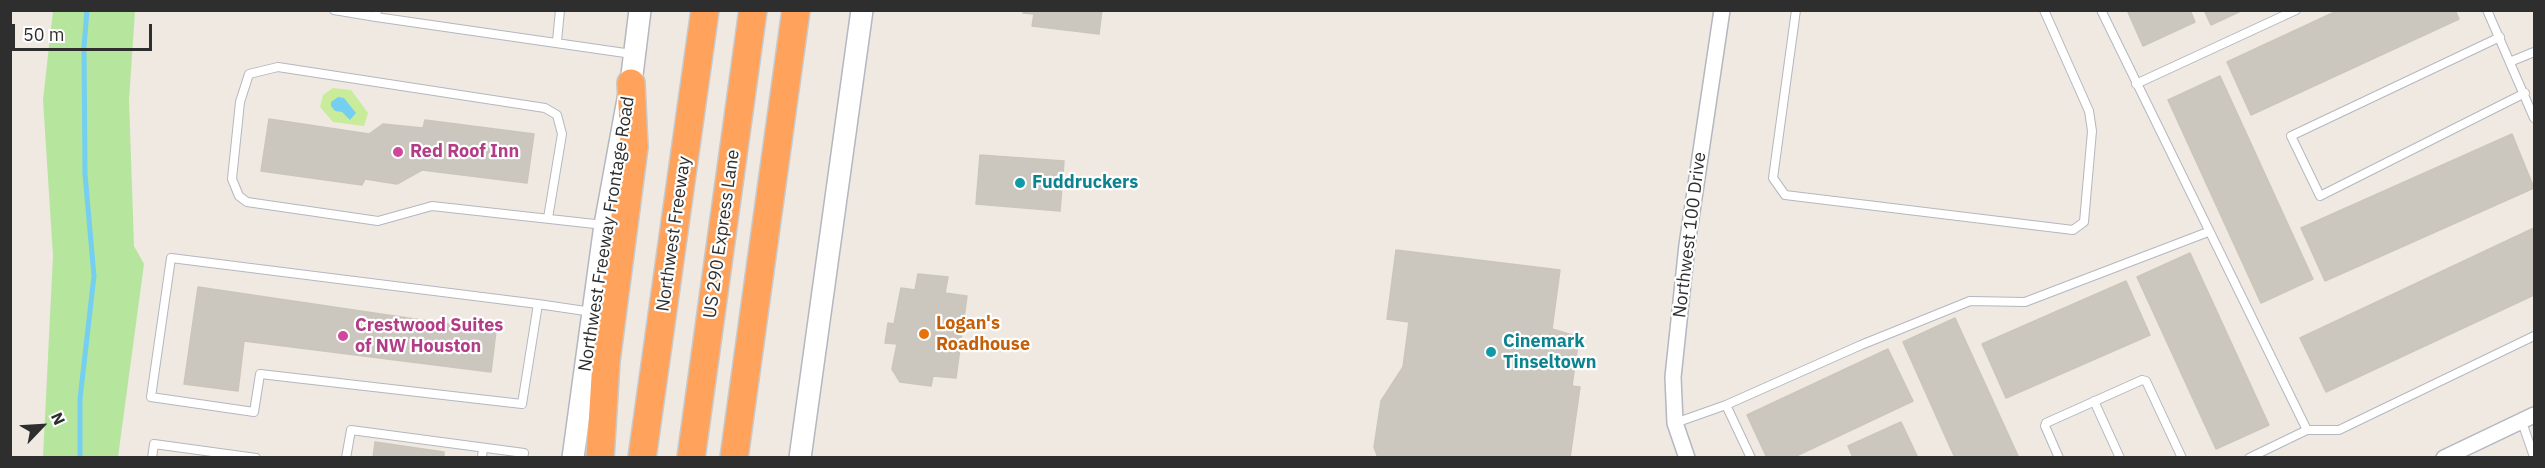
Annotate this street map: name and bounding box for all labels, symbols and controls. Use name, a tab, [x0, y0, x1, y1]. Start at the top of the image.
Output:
scale bar	[15, 12, 154, 50]
text: 50 m	[23, 23, 65, 46]
street label: Northwest Freeway Frontage Road	[575, 95, 639, 373]
place label: Red Roof Inn	[410, 141, 519, 163]
marker: Red Roof Inn	[391, 145, 405, 159]
street label: US 290 Express Lane	[699, 148, 745, 320]
street label: Northwest 100 Drive	[1669, 151, 1711, 319]
street label: Northwest Freeway	[652, 155, 696, 313]
place label: Fuddruckers	[1032, 172, 1138, 194]
marker: Fuddruckers	[1013, 176, 1027, 190]
place label: Logan's Roadhouse	[936, 313, 1030, 356]
place label: Crestwood Suites of NW Houston	[355, 315, 503, 358]
marker: Logan's Roadhouse	[917, 327, 931, 341]
marker: Crestwood Suites of NW Houston	[336, 329, 350, 343]
place label: Cinemark Tinseltown	[1503, 331, 1597, 374]
marker: Cinemark Tinseltown	[1484, 345, 1498, 359]
north arrow	[12, 396, 72, 456]
text: N	[47, 409, 70, 428]

